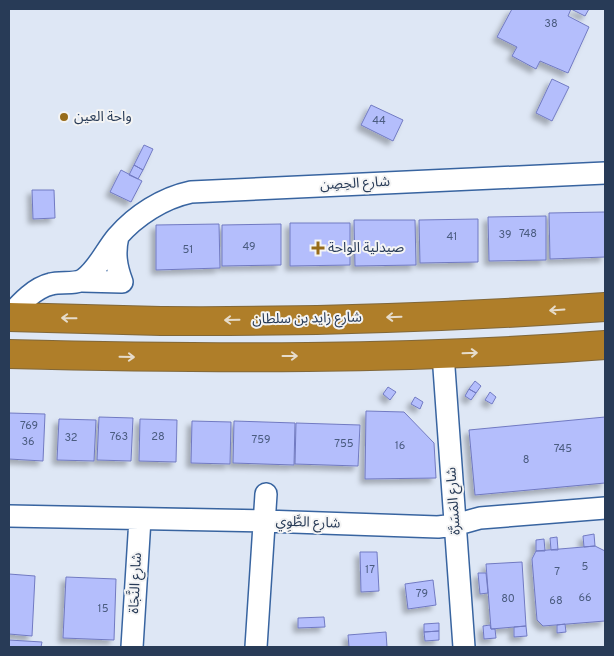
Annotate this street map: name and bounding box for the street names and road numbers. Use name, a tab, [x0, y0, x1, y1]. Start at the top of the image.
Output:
street label: شارع الحِصِن	[320, 174, 390, 195]
street label: شارع زايد بن سلطان	[252, 310, 362, 329]
street label: شارع المَسَرَّة	[443, 466, 466, 536]
street label: شارع الطَّوِي	[275, 513, 341, 534]
street label: شارع النَّجَاة	[124, 552, 147, 614]

